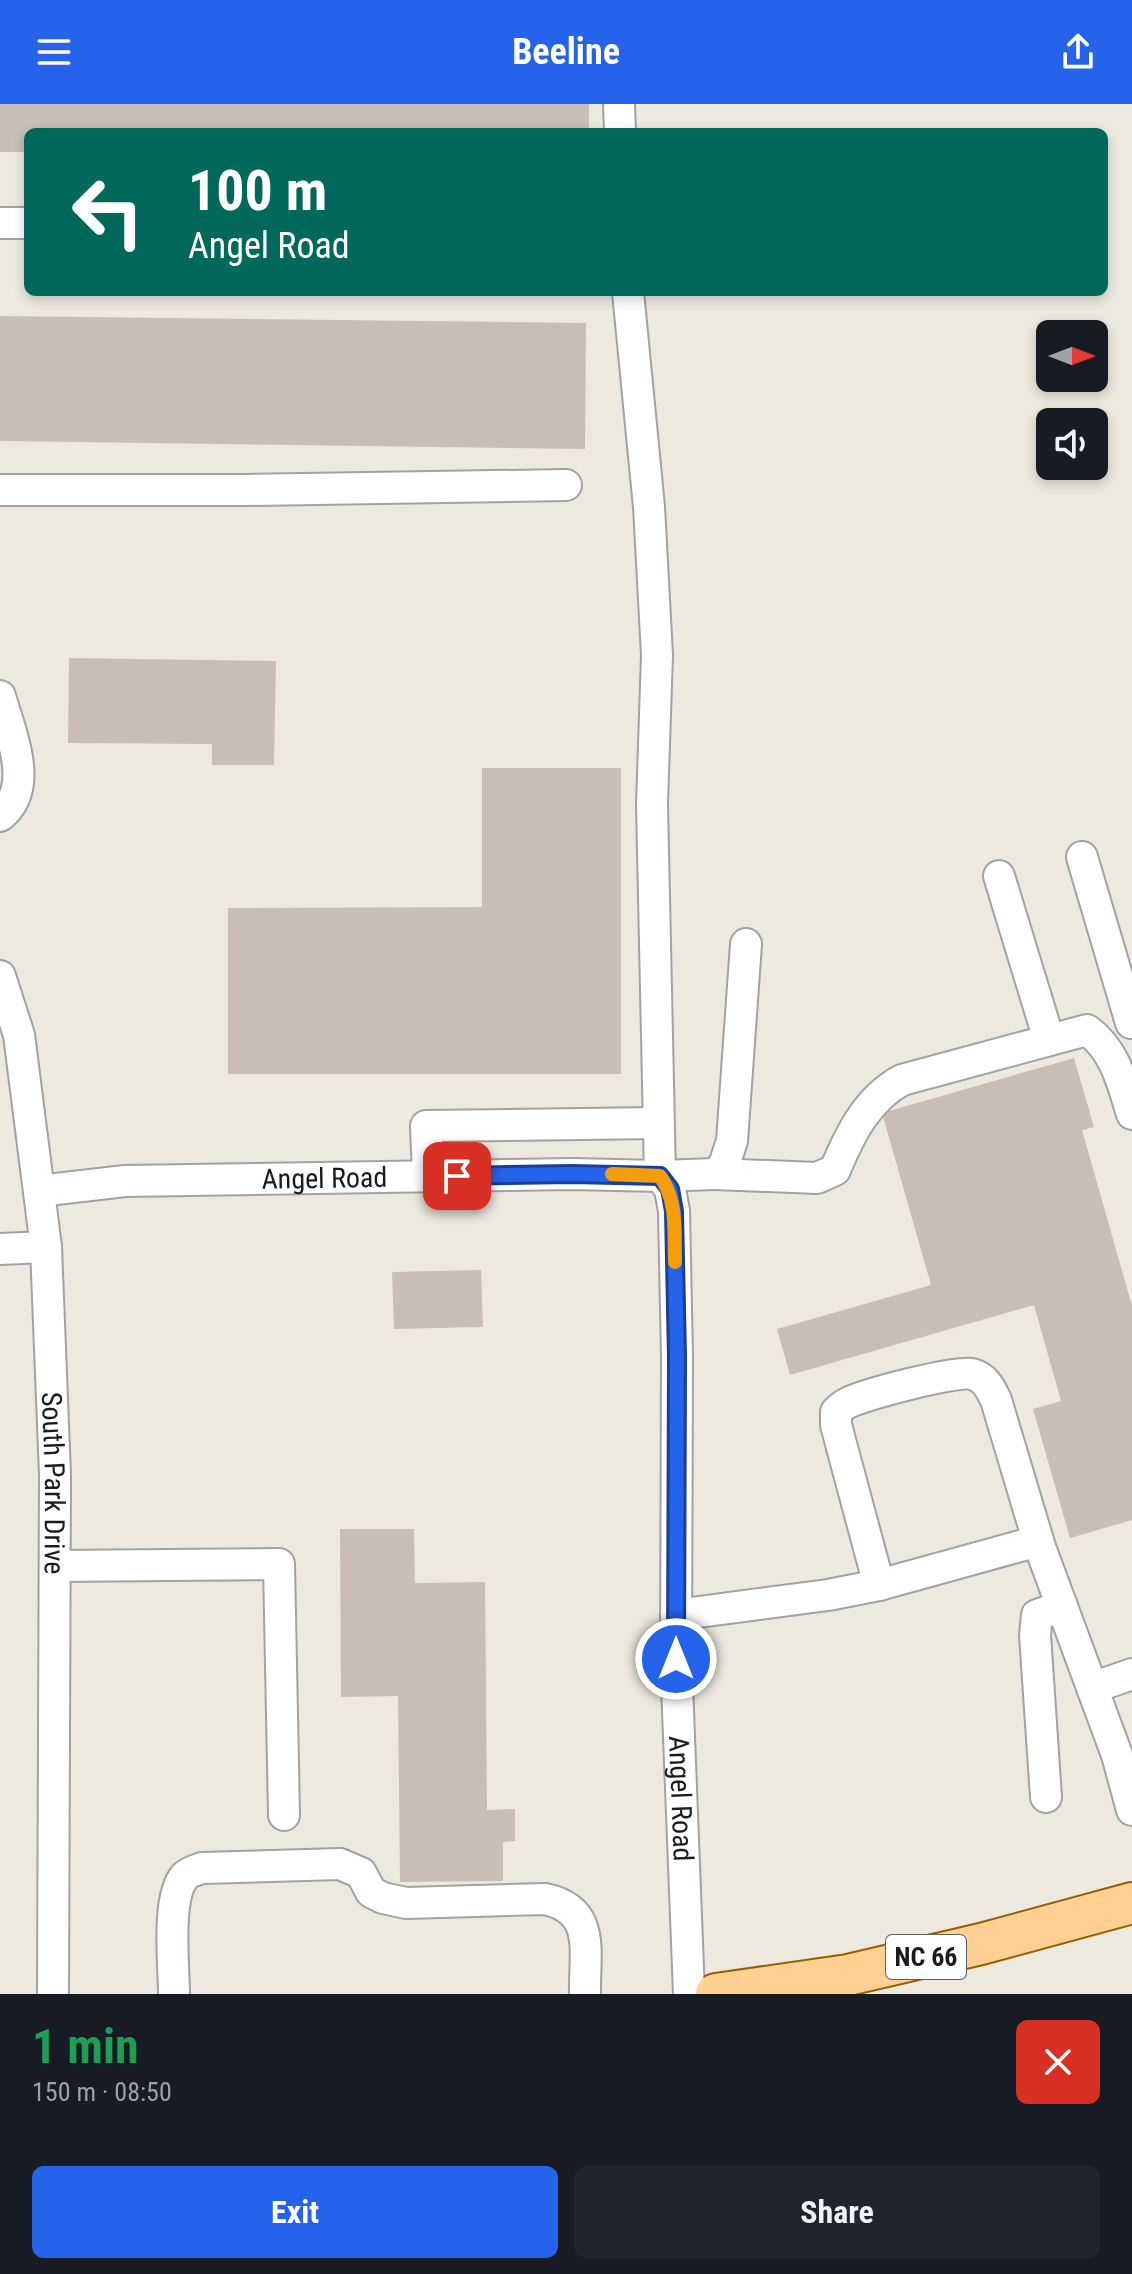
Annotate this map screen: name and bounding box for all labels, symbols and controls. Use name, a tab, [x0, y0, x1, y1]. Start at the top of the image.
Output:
icon: menu	[32, 30, 76, 74]
icon: share	[1056, 30, 1100, 74]
text: Beeline	[512, 31, 620, 73]
text: 100 m	[188, 158, 327, 224]
icon: left	[56, 160, 160, 264]
text: Angel Road	[188, 225, 350, 267]
north arrow	[1036, 320, 1108, 392]
map controls	[1036, 320, 1108, 480]
button: sound	[1036, 408, 1108, 480]
pin	[423, 1142, 491, 1210]
icon: arrive	[435, 1154, 479, 1198]
street label: Angel Road	[261, 1160, 388, 1195]
street label: South Park Drive	[35, 1391, 72, 1575]
position arrow	[634, 1617, 718, 1701]
street label: Angel Road	[662, 1735, 700, 1862]
road number: NC 66	[886, 1935, 966, 1979]
text: 1 min	[32, 2018, 139, 2075]
button: close	[1016, 2020, 1100, 2104]
text: 150 m · 08:50	[32, 2077, 172, 2107]
button: Exit	[32, 2166, 558, 2258]
button: Share	[574, 2166, 1100, 2258]

